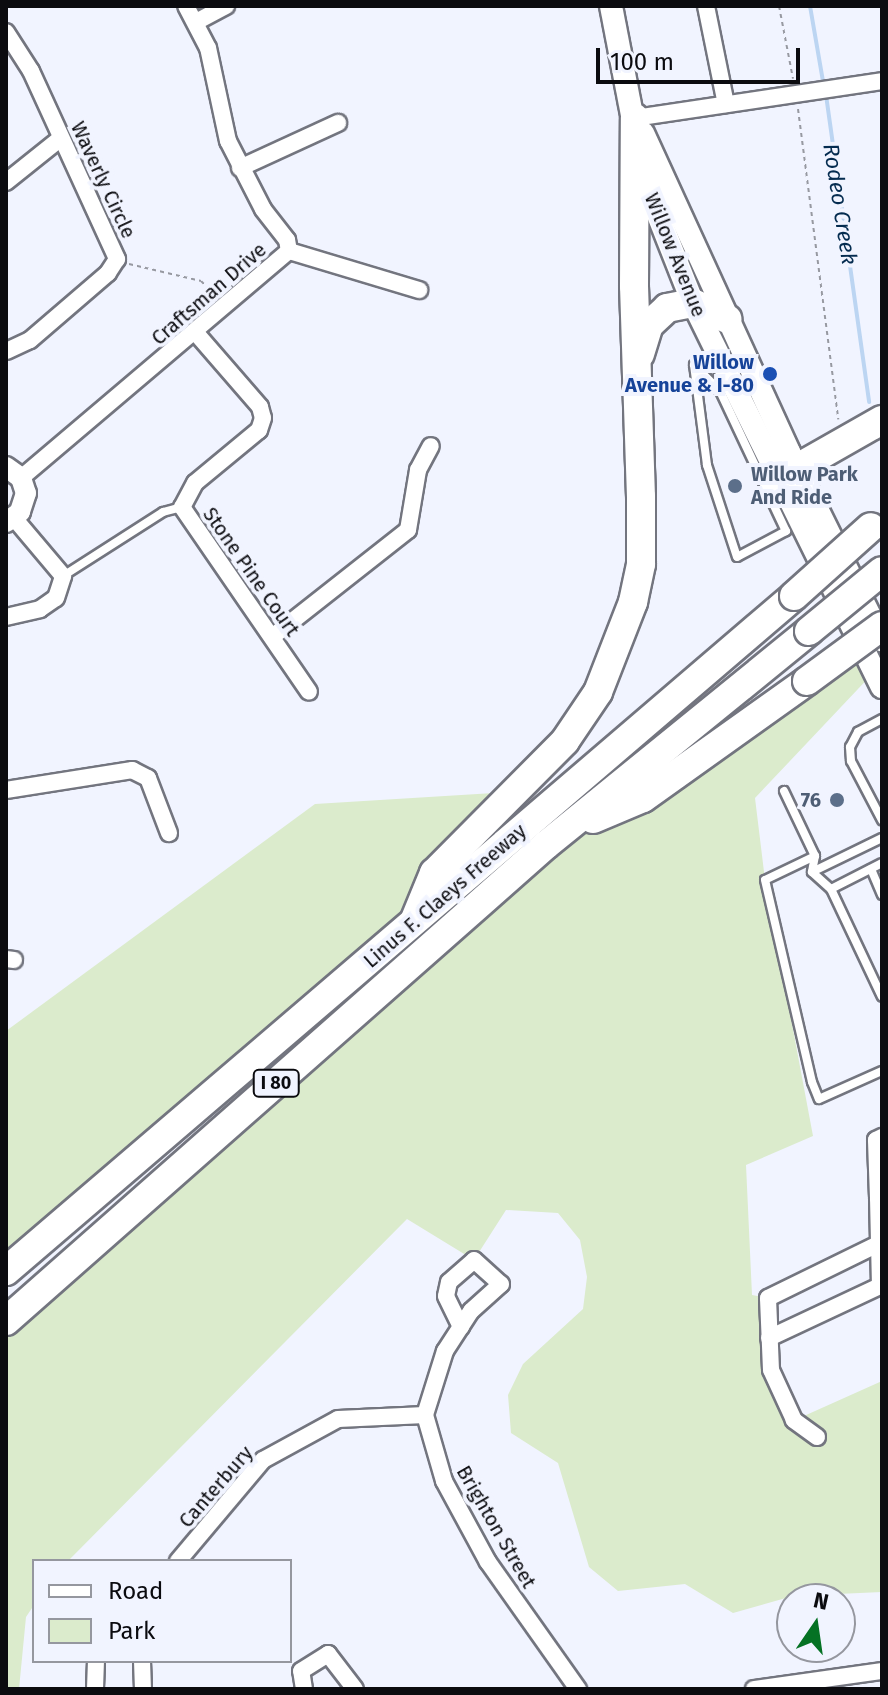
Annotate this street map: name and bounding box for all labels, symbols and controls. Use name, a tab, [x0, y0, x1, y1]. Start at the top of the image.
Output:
scale bar	[600, 32, 804, 82]
text: 100 m	[610, 48, 674, 76]
street label: Waverly Circle	[66, 118, 140, 242]
water label: Rodeo Creek	[817, 141, 863, 267]
street label: Willow Avenue	[639, 190, 711, 320]
street label: Craftsman Drive	[147, 238, 271, 350]
place label: Willow Avenue & I-80	[625, 350, 754, 397]
marker: Willow Avenue & I-80	[761, 365, 779, 383]
place label: Willow Park And Ride	[751, 462, 858, 509]
marker: Willow Park And Ride	[726, 477, 744, 495]
street label: Stone Pine Court	[198, 503, 304, 641]
place label: 76	[801, 788, 821, 812]
marker: 76	[828, 791, 846, 809]
street label: Linus F. Claeys Freeway	[359, 819, 531, 973]
road number: I 80	[252, 1069, 300, 1097]
street label: Canterbury	[174, 1441, 258, 1533]
street label: Brighton Street	[451, 1461, 541, 1593]
legend	[32, 1559, 292, 1663]
text: Road	[108, 1577, 163, 1605]
north arrow	[776, 1583, 856, 1663]
text: N	[811, 1586, 831, 1616]
text: Park	[108, 1617, 155, 1645]

